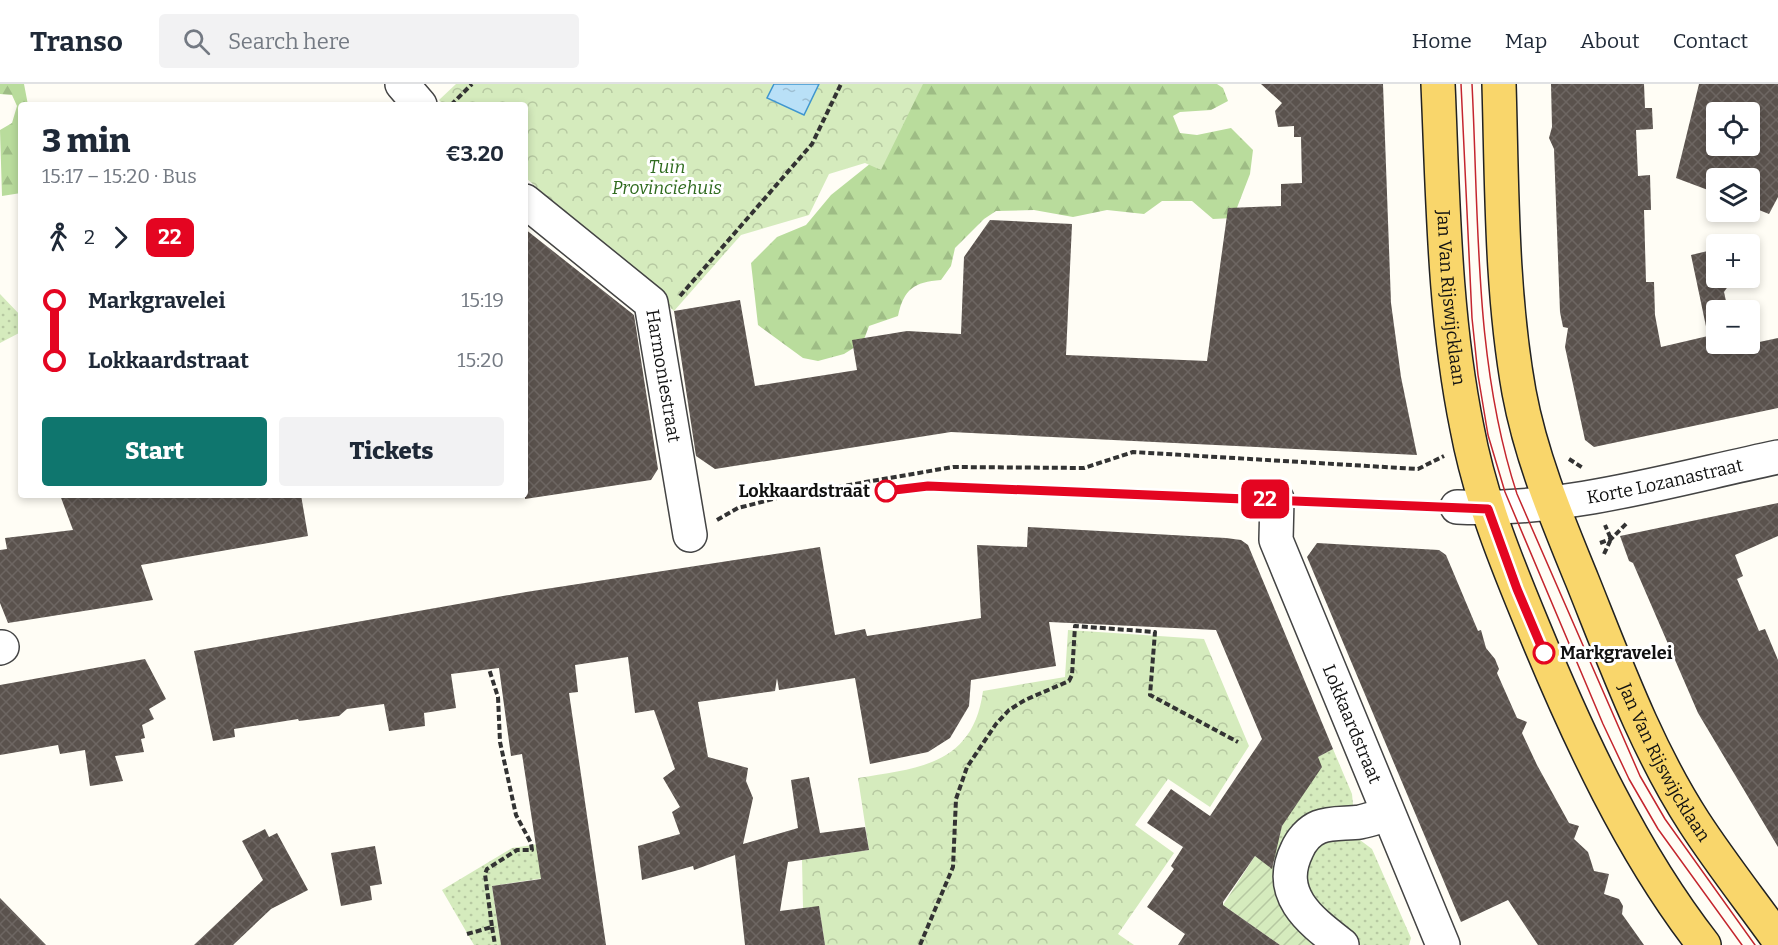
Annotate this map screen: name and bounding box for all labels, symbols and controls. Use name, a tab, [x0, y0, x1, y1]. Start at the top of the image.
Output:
search box	[159, 14, 579, 68]
text: Transo	[30, 25, 123, 58]
icon: search	[180, 25, 213, 58]
text: Search here	[228, 28, 350, 55]
text: Home	[1412, 28, 1472, 54]
text: Map	[1505, 28, 1547, 54]
text: About	[1580, 28, 1640, 54]
text: Contact	[1673, 28, 1748, 54]
map controls	[1706, 102, 1760, 354]
button: locate	[1706, 102, 1760, 156]
text: 3 min	[42, 121, 130, 161]
text: €3.20	[445, 140, 504, 167]
park label: Tuin Provinciehuis	[612, 156, 722, 199]
text: 15:17 – 15:20 · Bus	[42, 164, 197, 188]
button: layers	[1706, 168, 1760, 222]
street label: Jan Van Rijswijcklaan	[1432, 208, 1470, 387]
icon: walk	[42, 221, 75, 254]
icon: forward	[104, 221, 137, 254]
text: 22	[158, 224, 182, 250]
text: 2	[84, 225, 95, 249]
button: +	[1706, 234, 1760, 288]
text: Markgravelei	[88, 287, 225, 314]
text: 15:19	[461, 288, 504, 312]
button: −	[1706, 300, 1760, 354]
street label: Harmoniestraat	[641, 308, 685, 445]
text: Lokkaardstraat	[88, 347, 249, 374]
text: 15:20	[457, 348, 504, 372]
button: Start	[42, 417, 267, 486]
button: Tickets	[279, 417, 504, 486]
street label: Korte Lozanastraat	[1585, 454, 1745, 509]
place label: Lokkaardstraat	[738, 480, 870, 502]
marker: Lokkaardstraat	[875, 480, 897, 502]
line badge: 22	[1238, 480, 1292, 518]
text: 22	[1253, 486, 1277, 512]
marker: Markgravelei	[1533, 642, 1555, 664]
place label: Markgravelei	[1560, 642, 1673, 664]
street label: Lokkaardstraat	[1318, 661, 1386, 787]
street label: Jan Van Rijswijcklaan	[1613, 679, 1715, 846]

